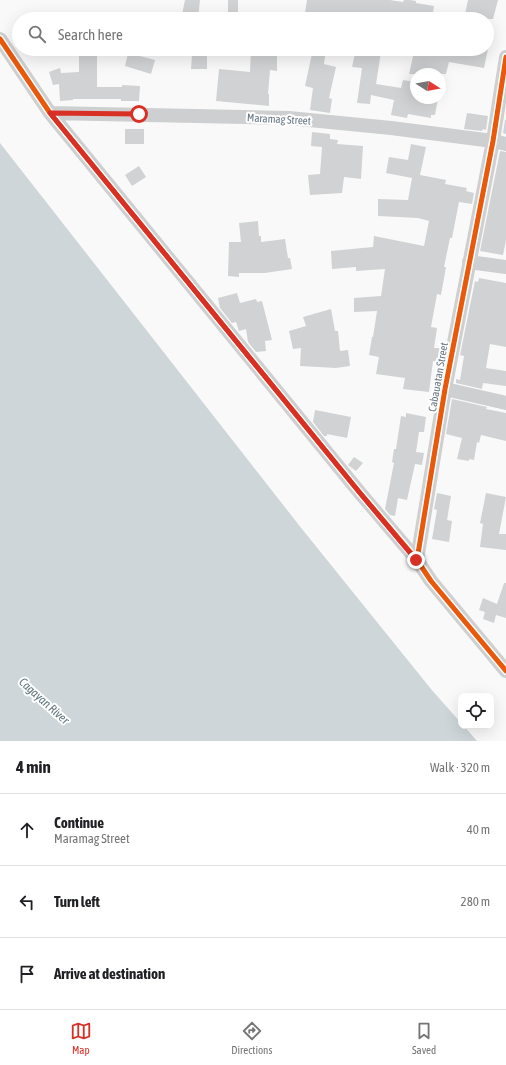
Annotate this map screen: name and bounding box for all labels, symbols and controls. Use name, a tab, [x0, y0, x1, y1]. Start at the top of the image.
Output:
search box	[12, 12, 494, 56]
icon: search	[26, 23, 48, 45]
text: Search here	[58, 26, 123, 43]
north arrow	[410, 68, 446, 104]
route start	[130, 105, 148, 123]
street label: Maramag Street	[247, 111, 311, 127]
street label: Cabauatan Street	[426, 341, 450, 413]
route end	[407, 551, 425, 569]
water label: Cagayan River	[16, 675, 72, 727]
map controls	[458, 693, 494, 729]
button: locate	[458, 693, 494, 729]
text: 4 min	[16, 757, 51, 777]
text: Walk · 320 m	[430, 760, 490, 775]
text: Continue	[54, 814, 104, 831]
icon: ahead	[16, 819, 38, 841]
text: 40 m	[467, 822, 490, 837]
text: Maramag Street	[54, 831, 130, 846]
icon: left	[16, 891, 38, 913]
text: Turn left	[54, 893, 100, 910]
text: 280 m	[461, 894, 490, 909]
icon: arrive	[16, 963, 38, 985]
text: Arrive at destination	[54, 965, 165, 982]
tab: Map	[70, 1020, 92, 1056]
tab: Directions	[231, 1020, 272, 1056]
tab: Saved	[412, 1020, 436, 1056]

